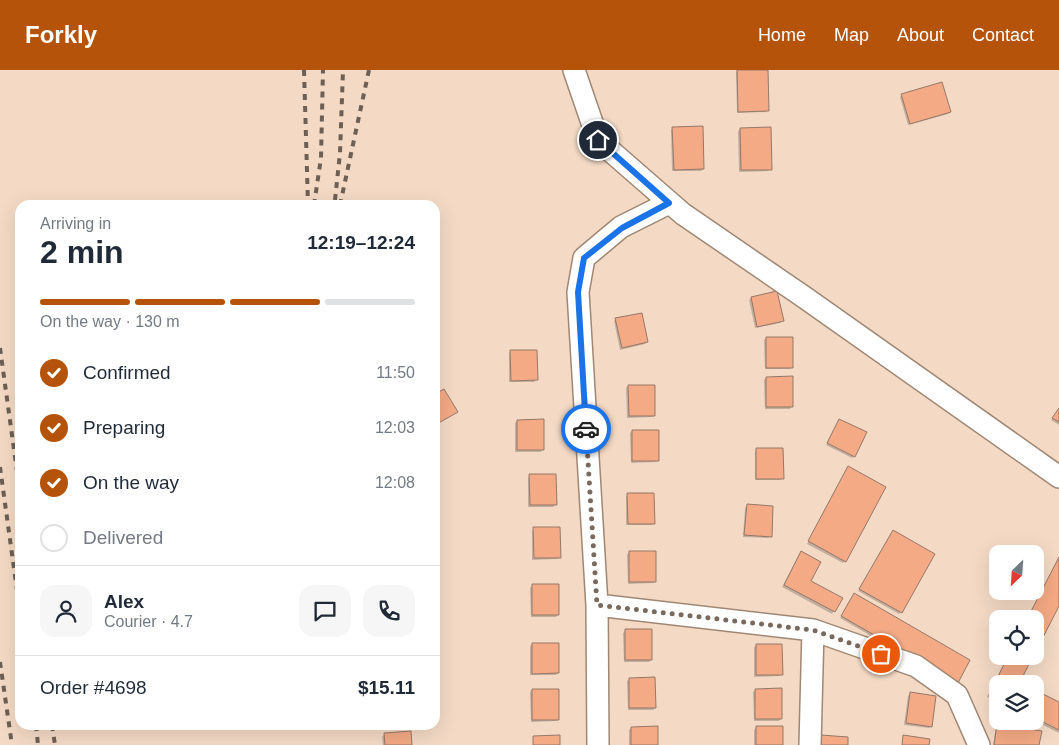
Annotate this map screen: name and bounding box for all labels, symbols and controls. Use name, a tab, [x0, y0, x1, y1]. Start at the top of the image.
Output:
text: Forkly	[25, 21, 97, 48]
text: Home	[758, 25, 806, 45]
text: Map	[834, 25, 869, 45]
text: About	[897, 25, 944, 45]
text: Contact	[972, 25, 1034, 45]
pin	[577, 119, 619, 161]
icon: home	[584, 126, 612, 154]
text: Arriving in	[40, 215, 111, 232]
text: 12:19–12:24	[307, 232, 415, 253]
text: 2 min	[40, 234, 124, 270]
text: On the way · 130 m	[40, 313, 180, 330]
icon: check	[40, 359, 68, 387]
text: Confirmed	[83, 362, 171, 383]
text: 11:50	[376, 364, 415, 381]
courier	[561, 404, 611, 454]
icon: check	[40, 414, 68, 442]
icon: car	[572, 415, 600, 443]
text: Preparing	[83, 417, 165, 438]
text: 12:03	[375, 419, 415, 436]
icon: check	[40, 469, 68, 497]
text: On the way	[83, 472, 179, 493]
text: 12:08	[375, 474, 415, 491]
text: Delivered	[83, 527, 163, 548]
north arrow	[989, 545, 1044, 600]
map controls	[989, 545, 1044, 730]
button: person	[40, 585, 92, 637]
button: chat	[299, 585, 351, 637]
button: phone	[363, 585, 415, 637]
text: Alex	[104, 591, 144, 612]
button: locate	[989, 610, 1044, 665]
text: Courier · 4.7	[104, 613, 193, 630]
pin	[860, 633, 902, 675]
icon: bag	[867, 640, 895, 668]
button: layers	[989, 675, 1044, 730]
text: Order #4698	[40, 677, 147, 698]
text: $15.11	[358, 677, 415, 698]

